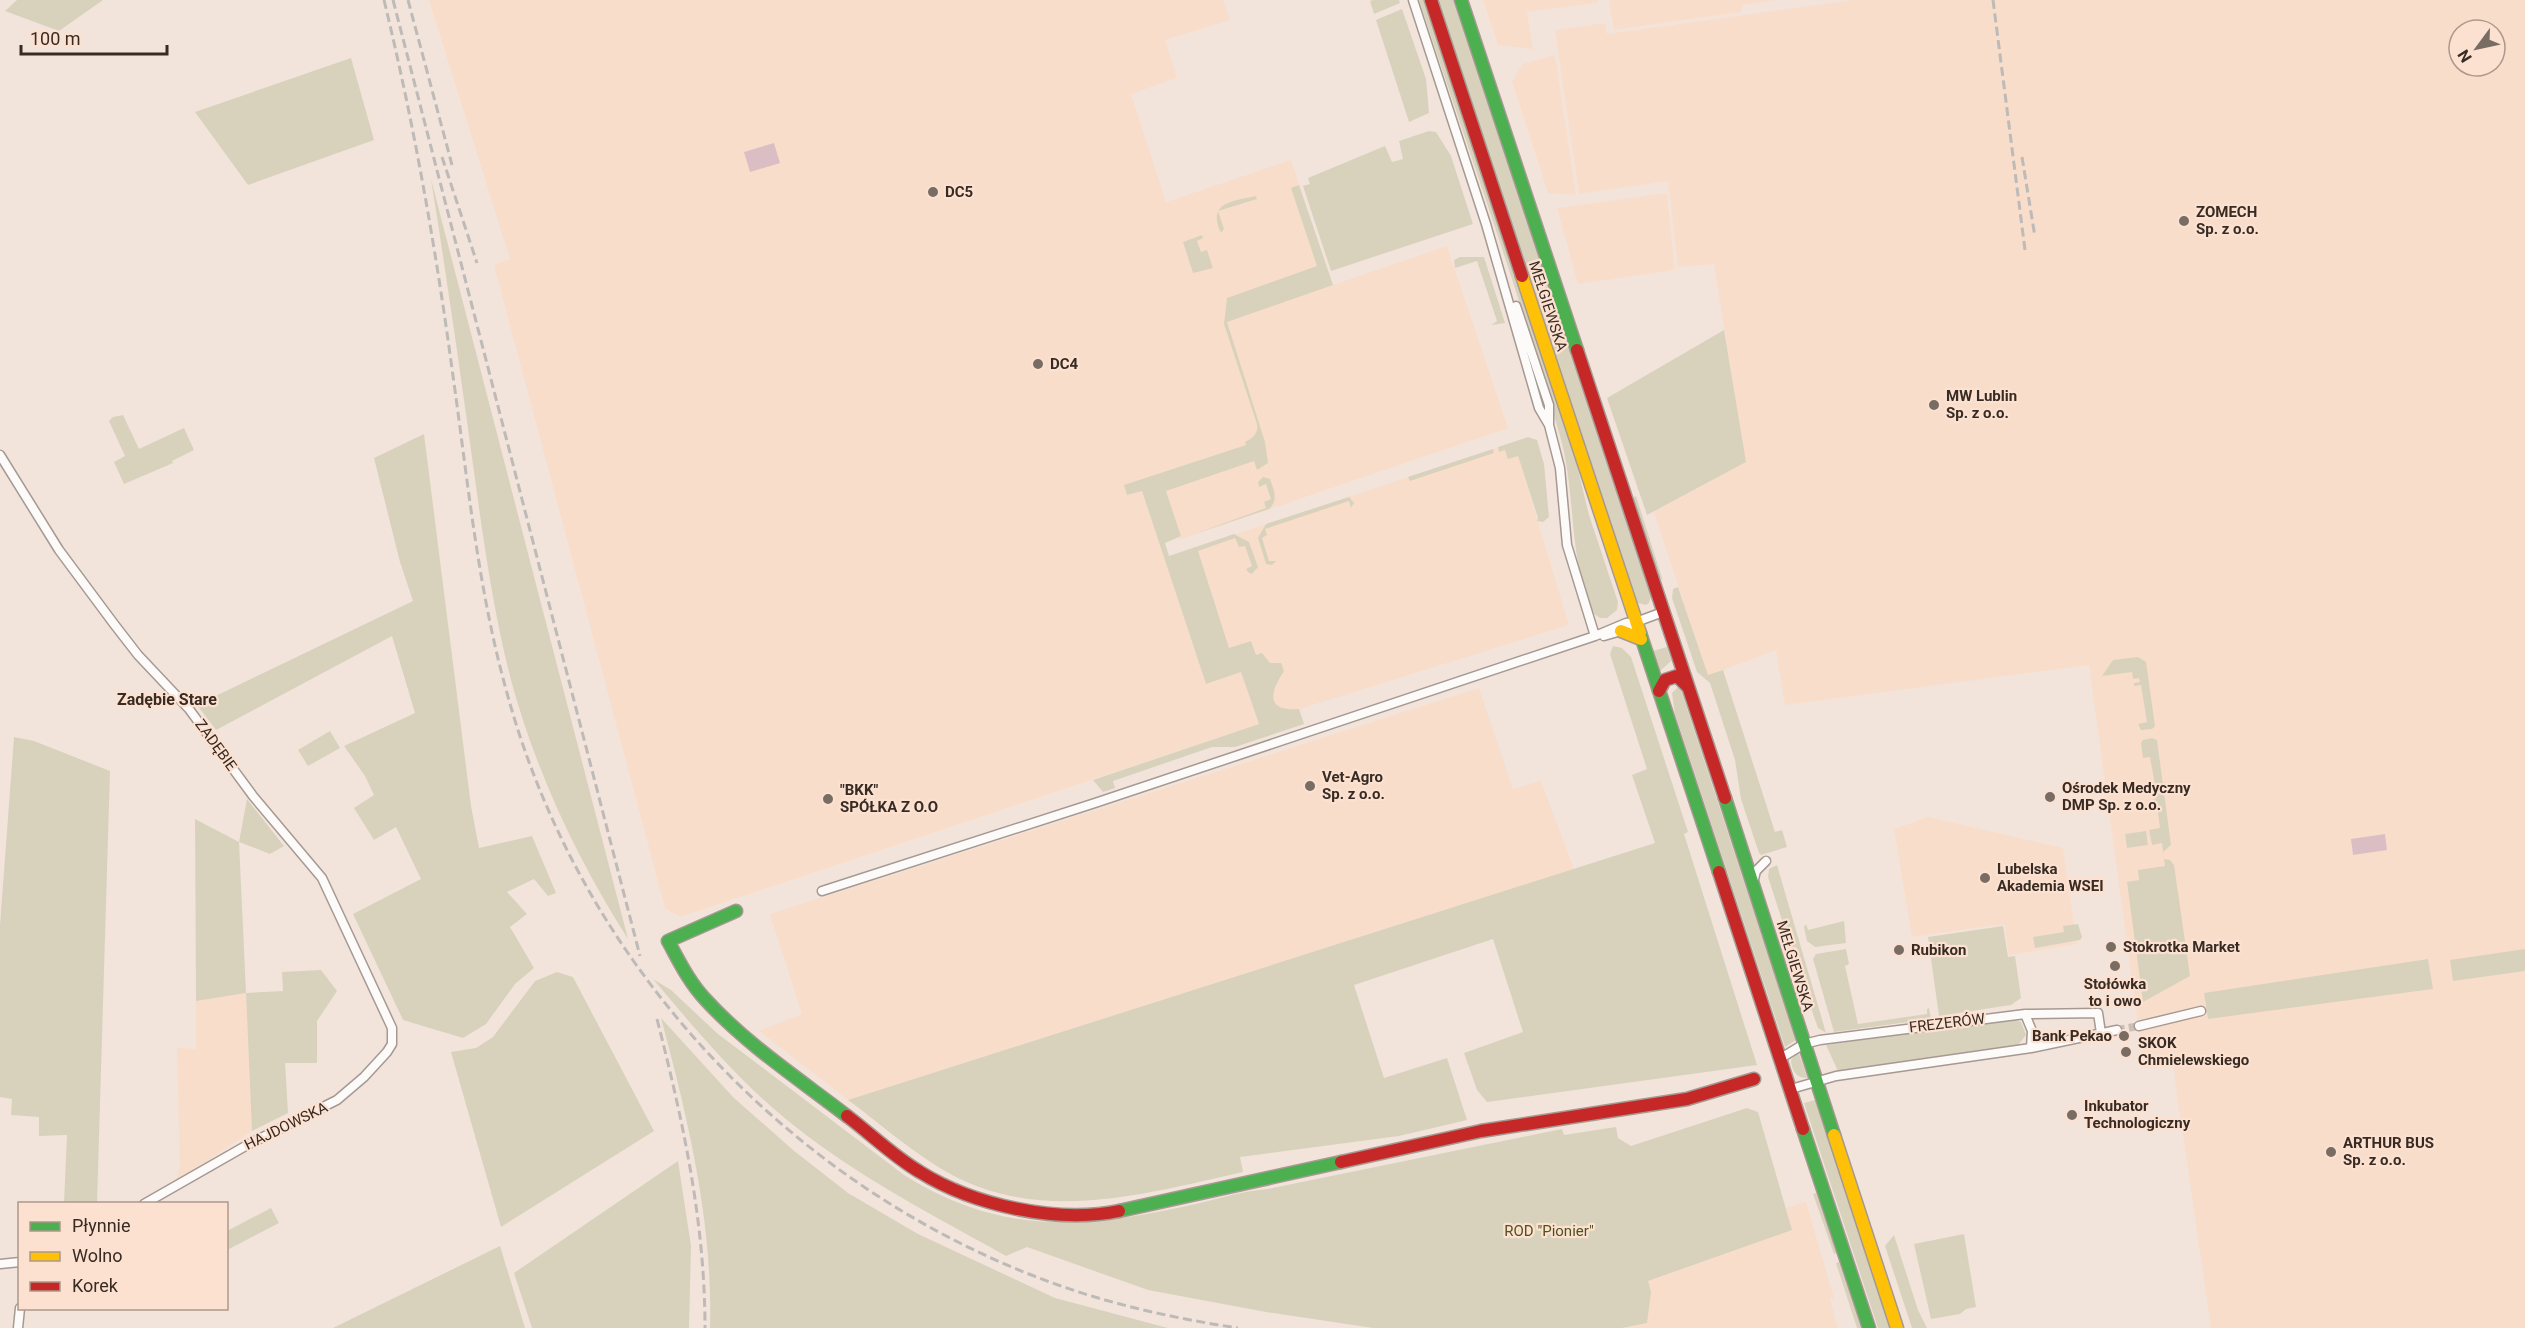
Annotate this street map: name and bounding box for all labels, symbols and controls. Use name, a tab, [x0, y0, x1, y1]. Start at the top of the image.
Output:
scale bar	[21, 18, 166, 56]
north arrow	[2447, 18, 2507, 78]
text: 100 m	[30, 28, 81, 49]
text: N	[2454, 46, 2476, 66]
place label: DC5	[945, 183, 973, 201]
marker: DC5	[926, 185, 940, 199]
place label: ZOMECH Sp. z o.o.	[2196, 203, 2259, 238]
marker: ZOMECH Sp. z o.o.	[2177, 214, 2191, 228]
street label: MEŁGIEWSKA	[1525, 259, 1571, 354]
place label: DC4	[1050, 355, 1079, 373]
marker: DC4	[1031, 357, 1045, 371]
place label: MW Lublin Sp. z o.o.	[1946, 387, 2017, 422]
marker: MW Lublin Sp. z o.o.	[1927, 398, 1941, 412]
district label: Zadębie Stare	[117, 690, 217, 709]
street label: ZADĘBIE	[191, 716, 241, 775]
place label: Vet-Agro Sp. z o.o.	[1322, 768, 1385, 803]
marker: Vet-Agro Sp. z o.o.	[1303, 779, 1317, 793]
place label: Ośrodek Medyczny DMP Sp. z o.o.	[2062, 779, 2191, 814]
place label: "BKK" SPÓŁKA Z O.O	[840, 781, 938, 816]
marker: Ośrodek Medyczny DMP Sp. z o.o.	[2043, 790, 2057, 804]
marker: "BKK" SPÓŁKA Z O.O	[821, 792, 835, 806]
place label: Lubelska Akademia WSEI	[1997, 860, 2104, 895]
marker: Lubelska Akademia WSEI	[1978, 871, 1992, 885]
street label: MEŁGIEWSKA	[1773, 918, 1817, 1014]
place label: Stokrotka Market	[2123, 938, 2240, 956]
marker: Stokrotka Market	[2104, 940, 2118, 954]
place label: Rubikon	[1911, 941, 1966, 959]
marker: Rubikon	[1892, 943, 1906, 957]
marker: Stołówka to i owo	[2108, 959, 2122, 973]
place label: Stołówka to i owo	[2084, 975, 2146, 1010]
street label: FREZERÓW	[1908, 1009, 1986, 1037]
place label: Bank Pekao	[2032, 1027, 2112, 1045]
marker: Bank Pekao	[2117, 1029, 2131, 1043]
place label: SKOK Chmielewskiego	[2138, 1034, 2249, 1069]
marker: SKOK Chmielewskiego	[2119, 1045, 2133, 1059]
place label: Inkubator Technologiczny	[2084, 1097, 2191, 1132]
street label: HAJDOWSKA	[241, 1098, 331, 1154]
marker: Inkubator Technologiczny	[2065, 1108, 2079, 1122]
place label: ARTHUR BUS Sp. z o.o.	[2343, 1134, 2434, 1169]
marker: ARTHUR BUS Sp. z o.o.	[2324, 1145, 2338, 1159]
legend	[18, 1202, 228, 1310]
text: Płynnie	[72, 1215, 131, 1236]
park label: ROD "Pionier"	[1504, 1222, 1594, 1240]
text: Wolno	[72, 1245, 123, 1266]
text: Korek	[72, 1275, 119, 1296]

